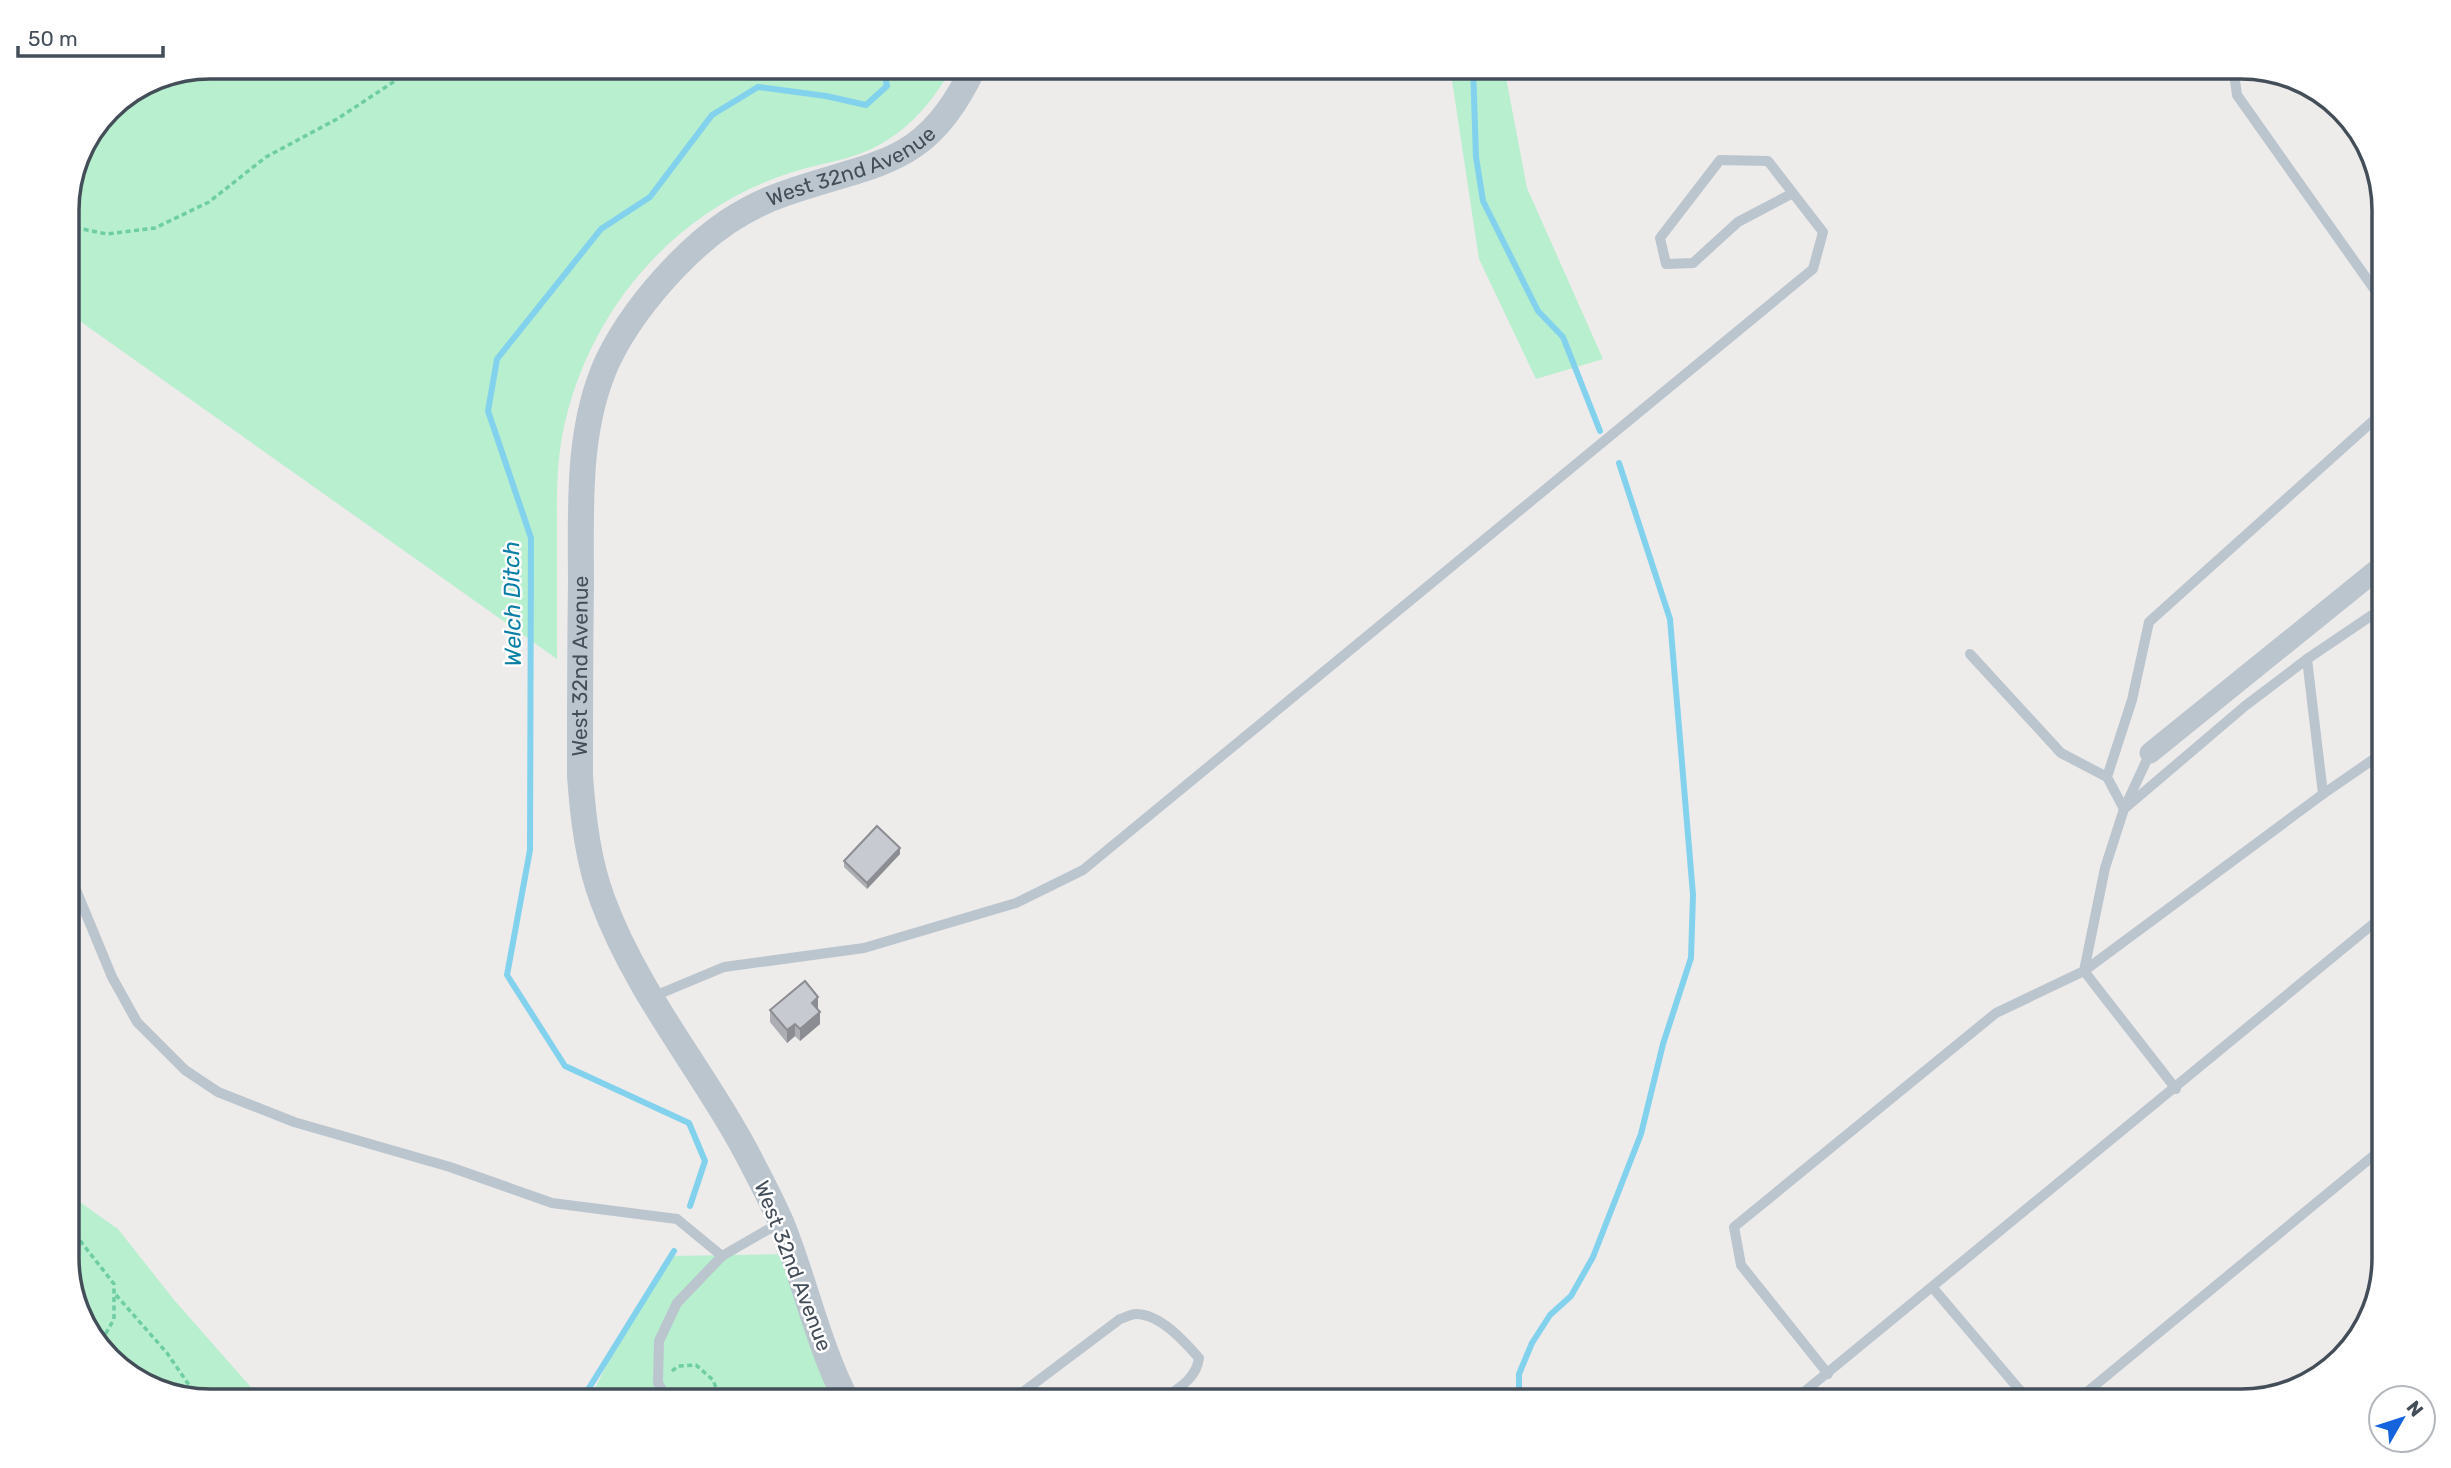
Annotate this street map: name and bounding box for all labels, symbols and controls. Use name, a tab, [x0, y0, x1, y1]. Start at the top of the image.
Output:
scale bar	[18, 14, 163, 58]
text: 50 m	[28, 26, 78, 51]
street label: West 32nd Avenue	[763, 121, 940, 211]
water label: Welch Ditch	[497, 541, 527, 667]
street label: West 32nd Avenue	[567, 576, 593, 756]
street label: West 32nd Avenue	[749, 1177, 837, 1355]
north arrow	[2367, 1384, 2437, 1454]
text: N	[2402, 1396, 2428, 1421]

